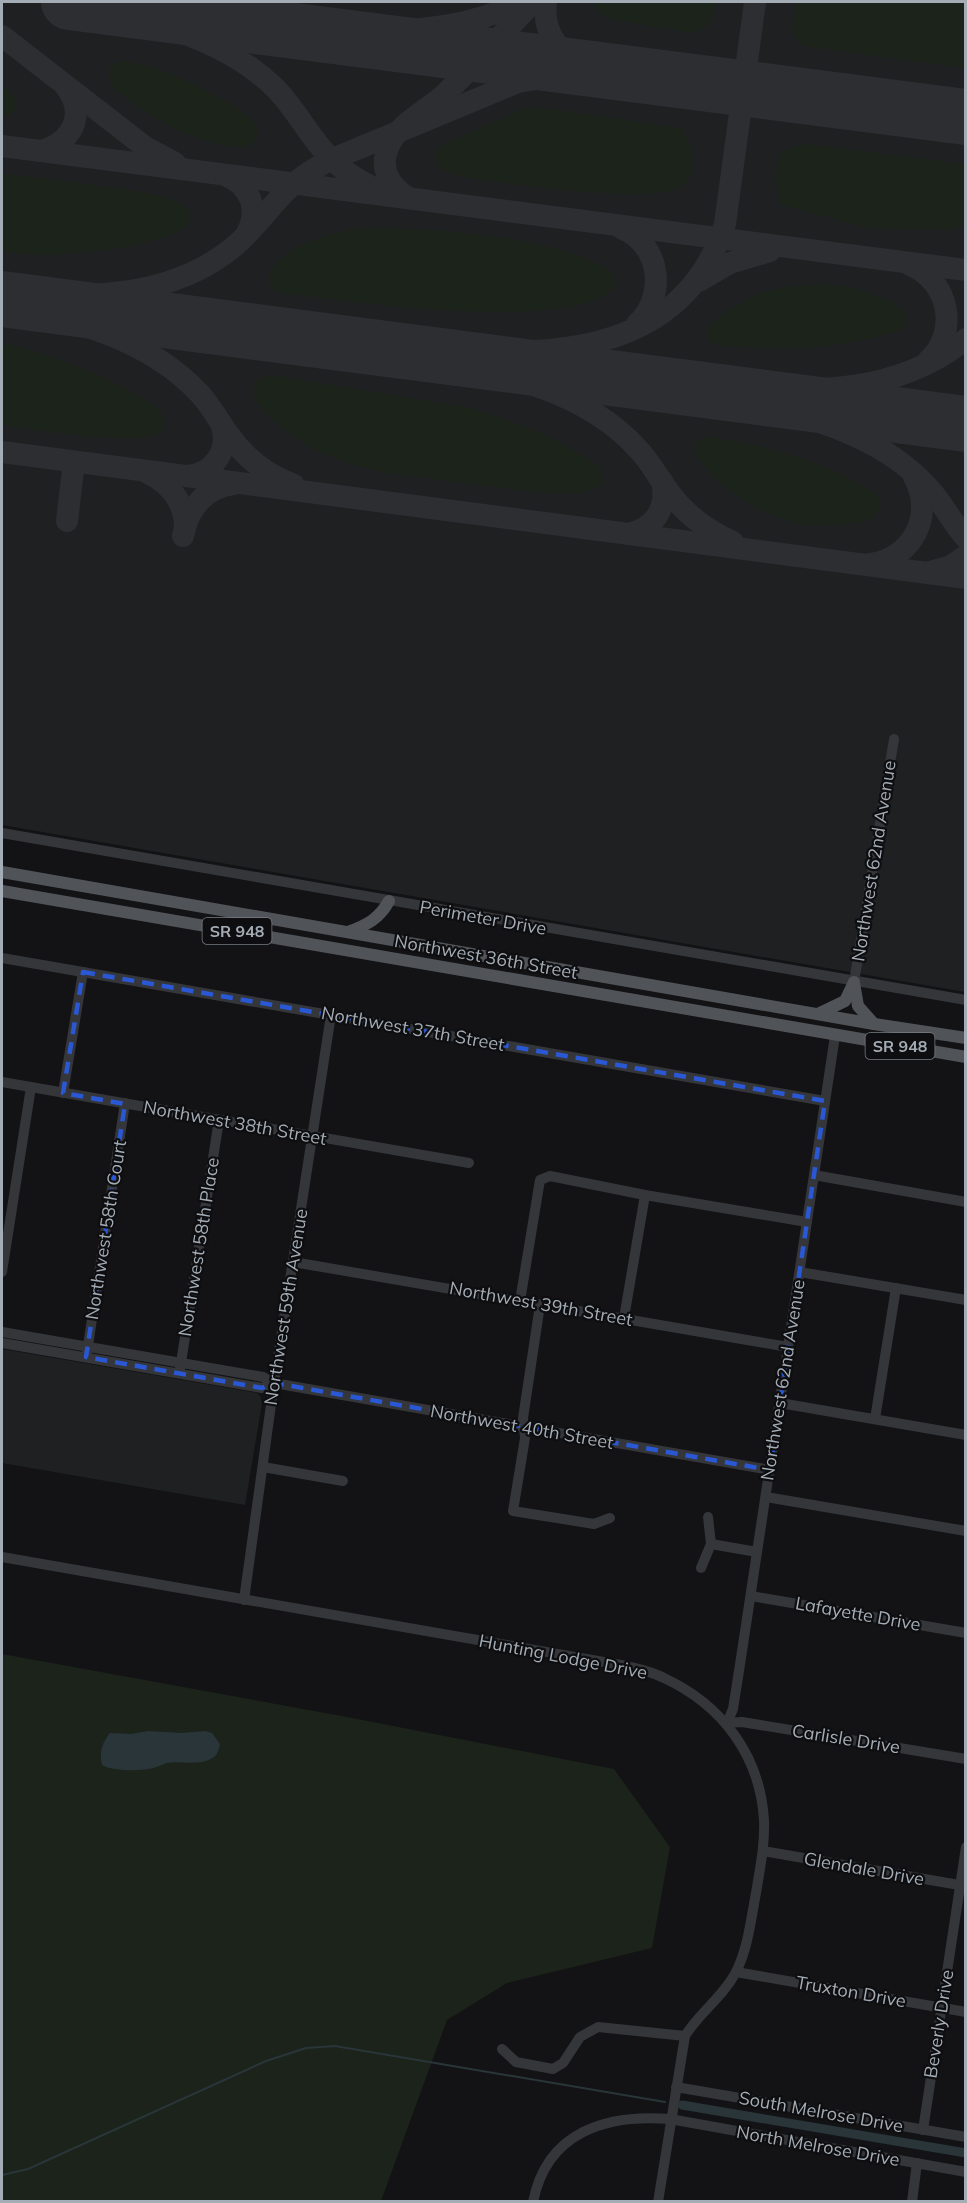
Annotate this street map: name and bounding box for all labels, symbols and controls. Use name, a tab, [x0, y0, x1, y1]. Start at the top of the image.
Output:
street label: Northwest 62nd Avenue	[846, 759, 901, 963]
street label: Perimeter Drive	[418, 895, 548, 940]
road number: SR 948	[202, 918, 272, 944]
street label: Northwest 36th Street	[393, 929, 579, 984]
street label: Northwest 37th Street	[320, 1001, 506, 1056]
road number: SR 948	[866, 1033, 934, 1059]
street label: Northwest 38th Street	[142, 1095, 328, 1150]
street label: Northwest 58th Court	[80, 1139, 131, 1321]
street label: Northwest 58th Place	[173, 1156, 224, 1338]
street label: Northwest 59th Avenue	[259, 1207, 312, 1407]
street label: Northwest 39th Street	[448, 1276, 634, 1331]
street label: Northwest 62nd Avenue	[755, 1278, 810, 1482]
street label: Northwest 40th Street	[429, 1399, 615, 1454]
street label: Lafayette Drive	[794, 1591, 923, 1636]
street label: Hunting Lodge Drive	[477, 1629, 649, 1684]
street label: Carlisle Drive	[790, 1719, 902, 1758]
street label: Glendale Drive	[802, 1847, 926, 1890]
street label: Beverly Drive	[919, 1968, 958, 2080]
street label: Truxton Drive	[794, 1971, 908, 2012]
street label: South Melrose Drive	[737, 2086, 905, 2137]
street label: North Melrose Drive	[735, 2120, 902, 2171]

